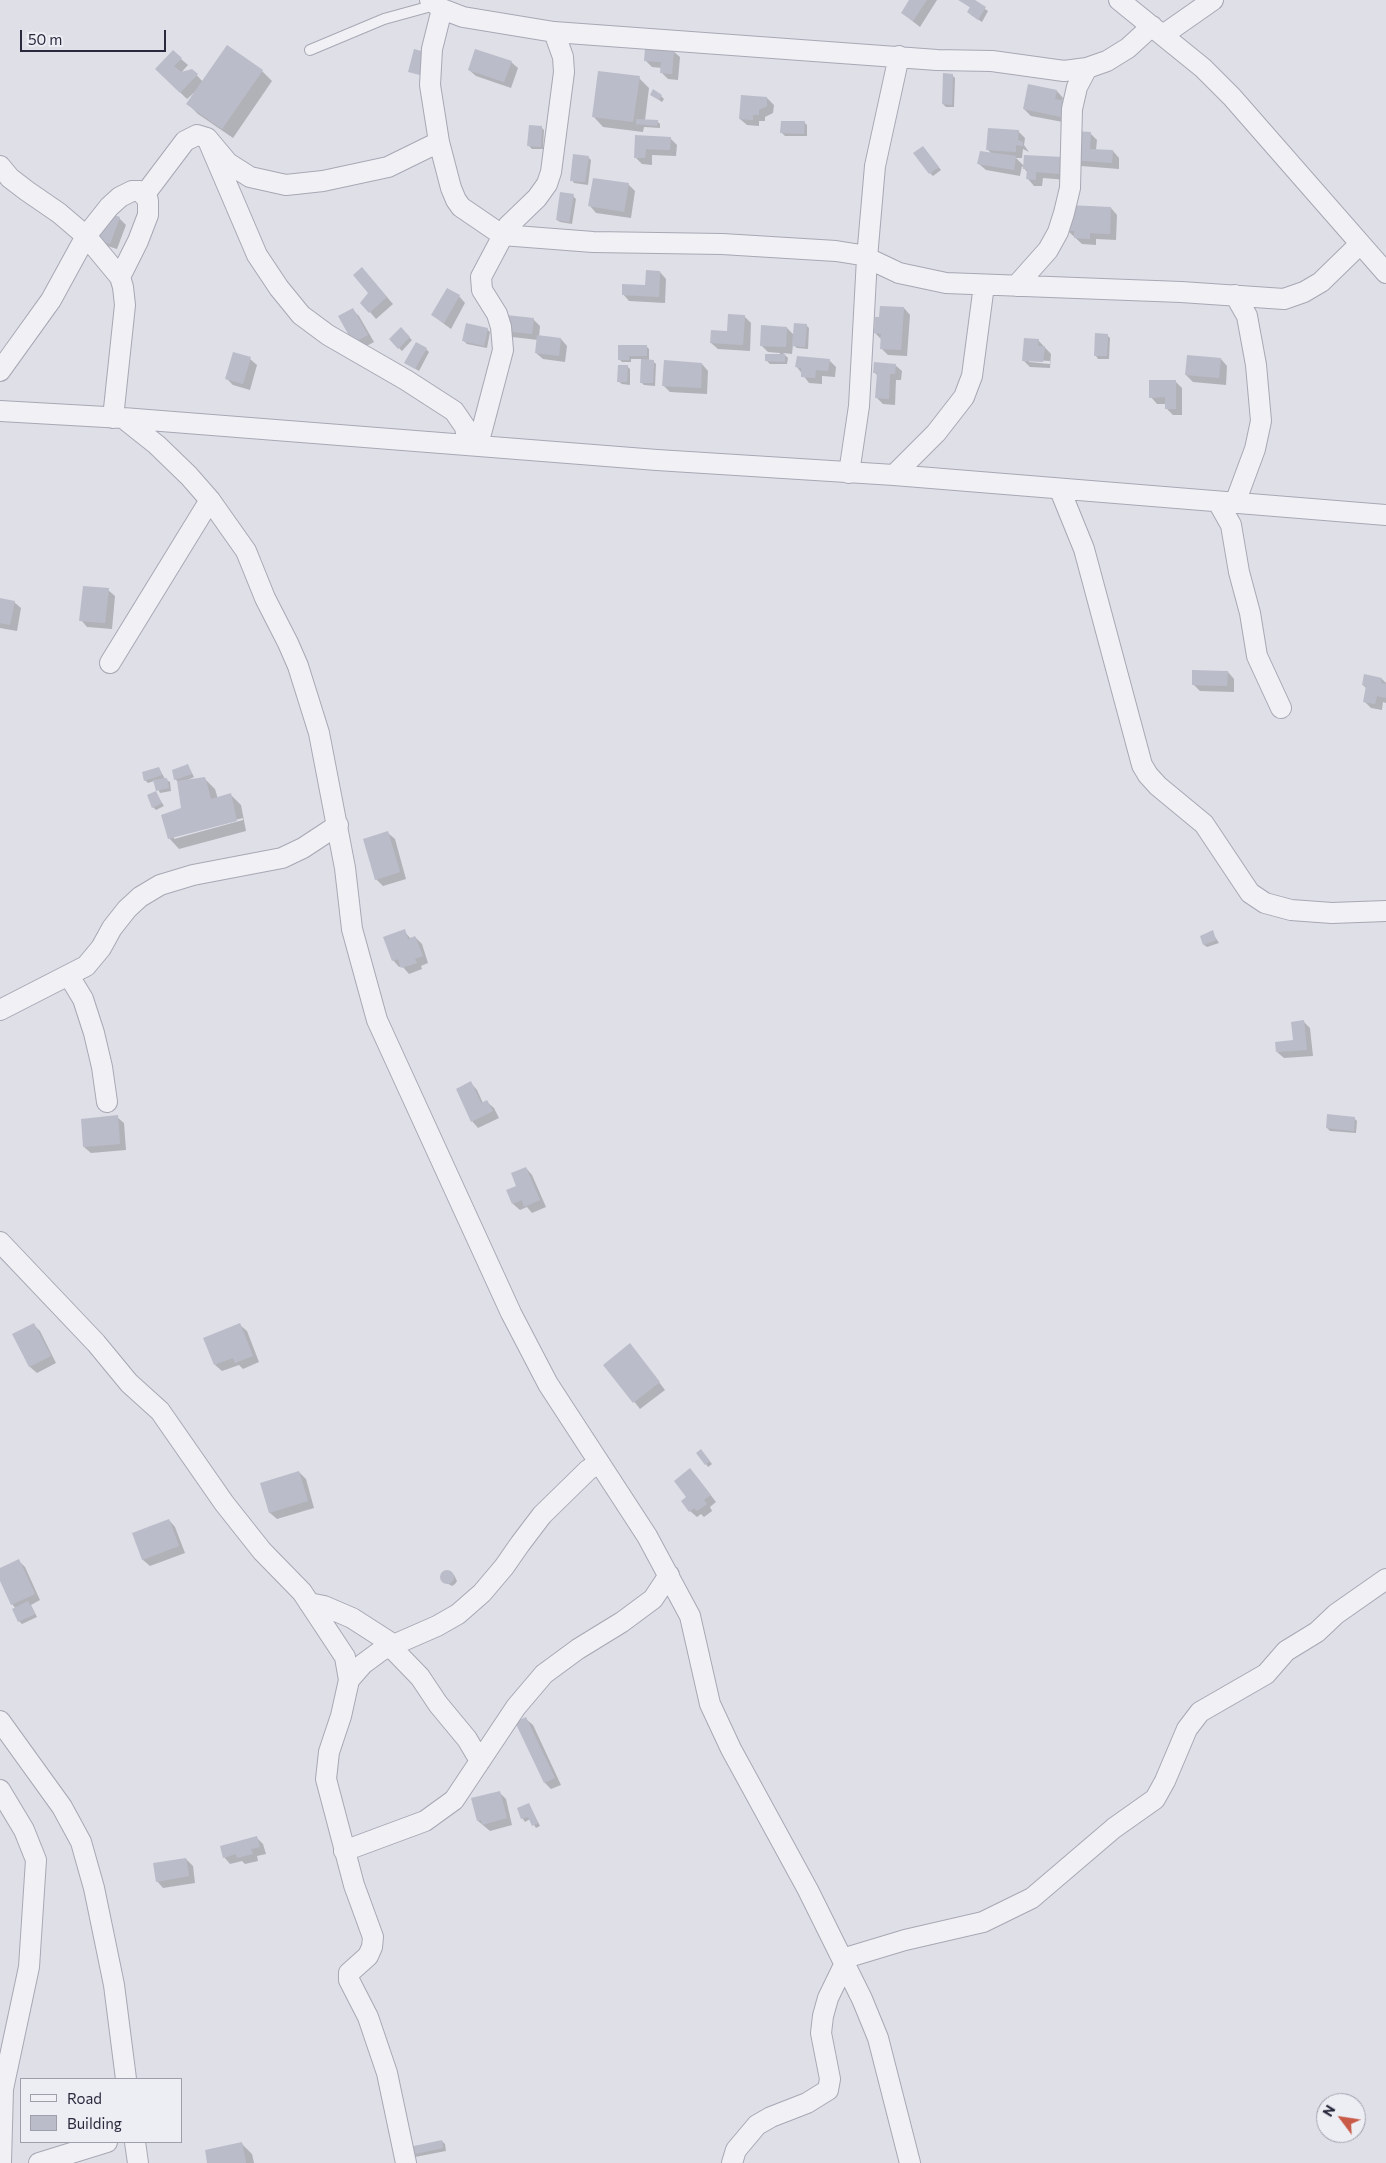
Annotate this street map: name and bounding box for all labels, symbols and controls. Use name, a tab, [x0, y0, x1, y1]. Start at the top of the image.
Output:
scale bar	[22, 20, 169, 52]
text: 50 m	[28, 30, 62, 48]
legend	[20, 2078, 182, 2143]
text: Road	[67, 2089, 102, 2107]
north arrow	[1316, 2093, 1366, 2143]
text: N	[1319, 2102, 1339, 2119]
text: Building	[67, 2114, 122, 2132]

